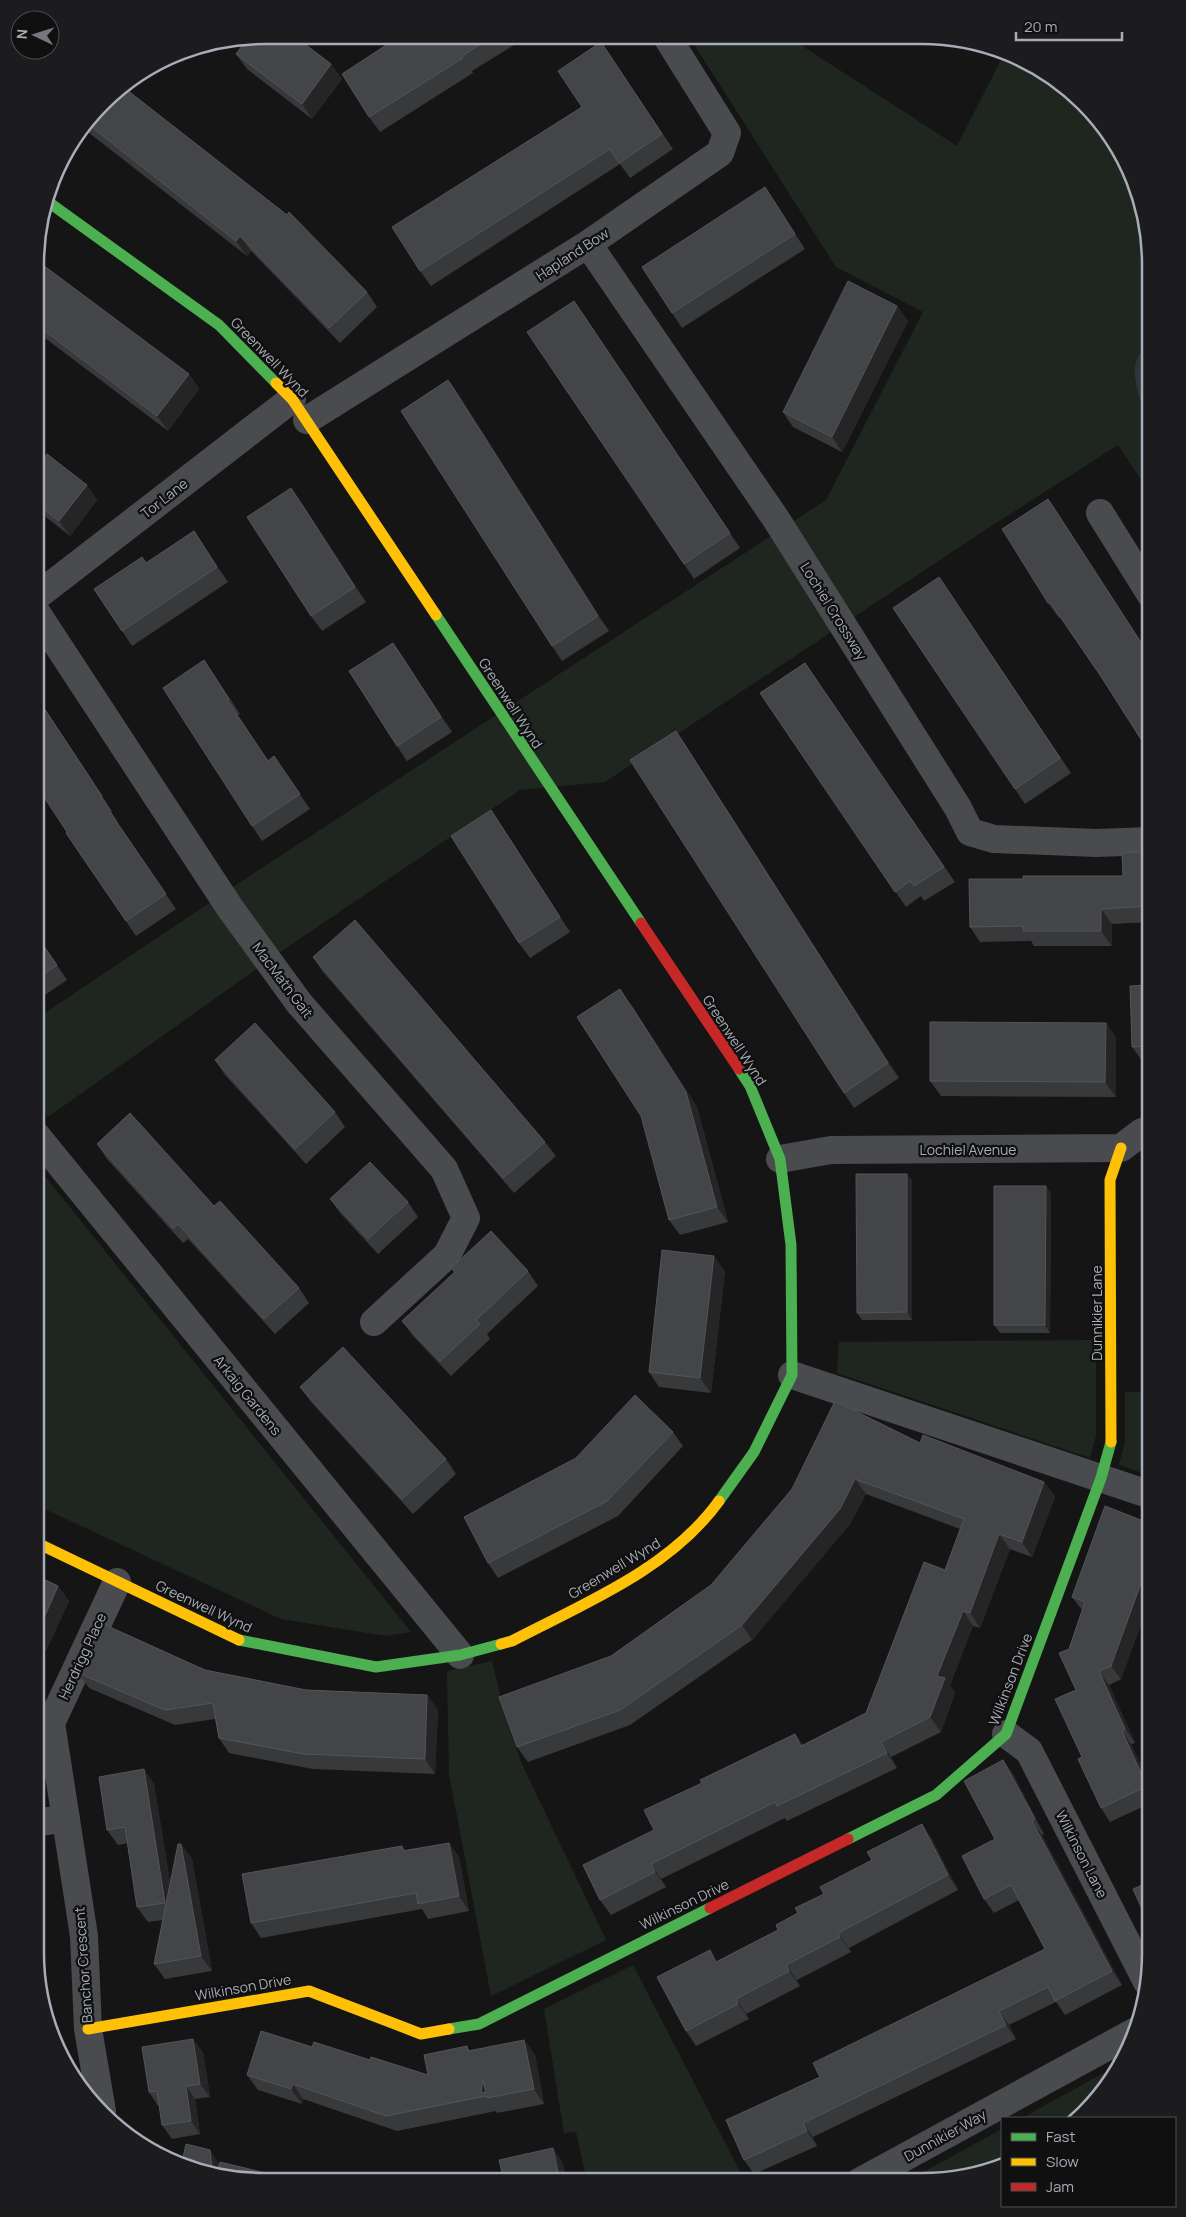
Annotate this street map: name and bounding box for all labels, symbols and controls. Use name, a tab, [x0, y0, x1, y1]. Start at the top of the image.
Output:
north arrow	[10, 10, 60, 60]
scale bar	[1016, 10, 1122, 42]
text: 20 m	[1024, 16, 1057, 37]
text: N	[12, 28, 31, 40]
street label: Hapland Bow	[532, 223, 612, 285]
street label: Greenwell Wynd	[227, 313, 313, 401]
street label: Tor Lane	[137, 474, 191, 522]
street label: Lochiel Crossway	[796, 559, 872, 664]
street label: Greenwell Wynd	[475, 654, 547, 752]
street label: MacMath Gait	[248, 938, 318, 1022]
street label: Greenwell Wynd	[699, 991, 771, 1089]
street label: Lochiel Avenue	[920, 1140, 1016, 1159]
street label: Dunnikier Lane	[1087, 1265, 1106, 1361]
street label: Arkaig Gardens	[210, 1351, 286, 1439]
street label: Greenwell Wynd	[564, 1533, 664, 1603]
street label: Greenwell Wynd	[153, 1575, 255, 1637]
street label: Herdrigg Place	[54, 1609, 110, 1703]
street label: Wilkinson Drive	[984, 1630, 1036, 1728]
street label: Wilkinson Lane	[1052, 1807, 1112, 1901]
street label: Wilkinson Drive	[636, 1874, 732, 1934]
street label: Banchor Crescent	[69, 1906, 97, 2024]
street label: Wilkinson Drive	[193, 1969, 293, 2005]
street label: Dunnikier Way	[901, 2104, 990, 2165]
legend	[1001, 2117, 1176, 2207]
text: Fast	[1046, 2126, 1075, 2147]
text: Slow	[1046, 2151, 1079, 2172]
text: Jam	[1046, 2176, 1074, 2197]

